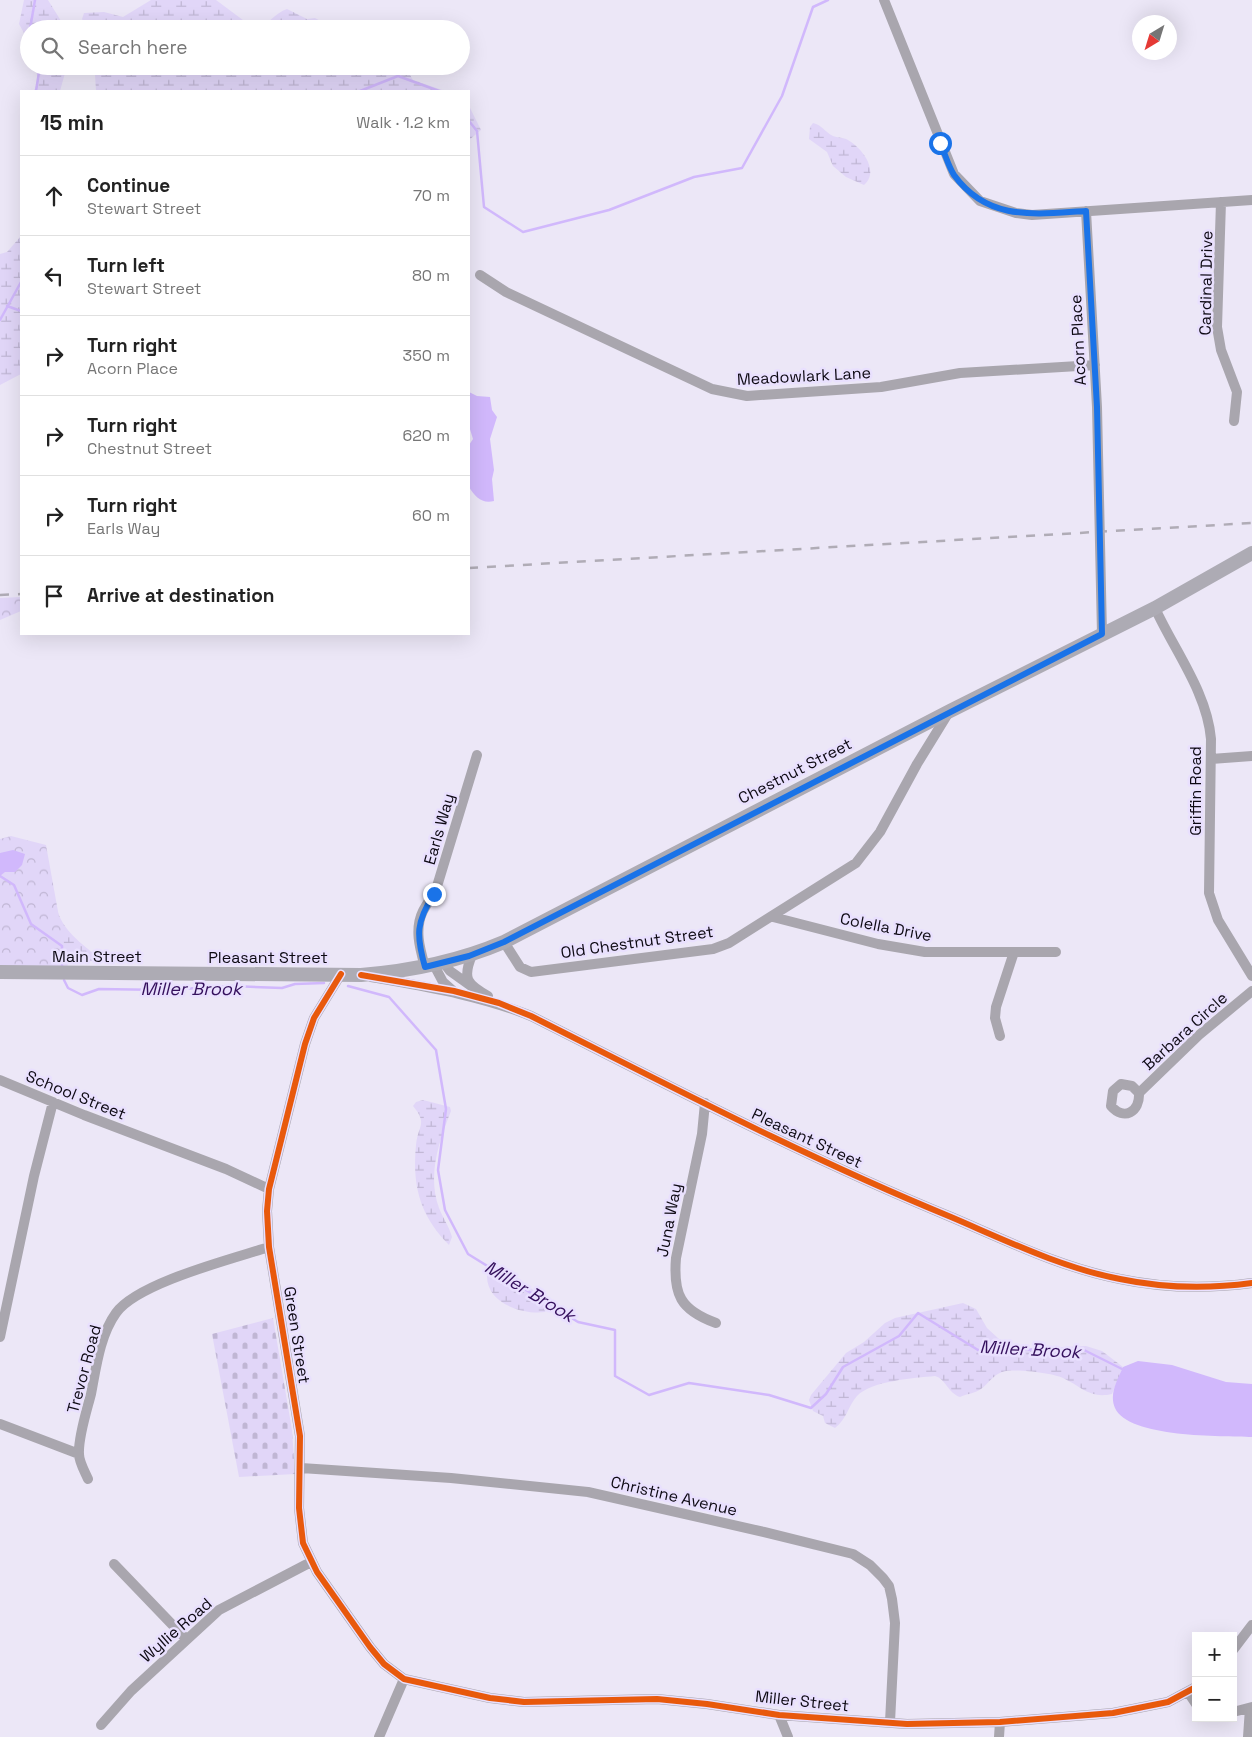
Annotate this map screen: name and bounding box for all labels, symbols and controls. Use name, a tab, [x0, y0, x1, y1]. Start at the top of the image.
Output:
north arrow	[1132, 15, 1177, 60]
search box	[20, 20, 470, 75]
icon: search	[38, 34, 66, 62]
text: Search here	[78, 35, 188, 60]
text: 15 min	[40, 109, 104, 136]
text: Walk · 1.2 km	[356, 112, 450, 133]
route start	[929, 132, 952, 155]
text: Continue	[87, 173, 170, 198]
icon: ahead	[40, 182, 68, 210]
text: 70 m	[413, 185, 450, 206]
text: Stewart Street	[87, 198, 201, 219]
street label: Cardinal Drive	[1195, 230, 1217, 336]
text: Turn left	[87, 253, 165, 278]
icon: left	[40, 262, 68, 290]
text: 80 m	[412, 265, 450, 286]
text: Stewart Street	[87, 278, 201, 299]
street label: Acorn Place	[1065, 294, 1091, 386]
text: Turn right	[87, 333, 177, 358]
icon: right	[40, 342, 68, 370]
text: 350 m	[403, 345, 450, 366]
text: Acorn Place	[87, 358, 178, 379]
street label: Meadowlark Lane	[736, 362, 872, 390]
text: Turn right	[87, 413, 177, 438]
icon: right	[40, 422, 68, 450]
text: 620 m	[402, 425, 450, 446]
text: Chestnut Street	[87, 438, 212, 459]
text: Turn right	[87, 493, 177, 518]
icon: right	[40, 502, 68, 530]
text: 60 m	[412, 505, 450, 526]
text: Earls Way	[87, 518, 160, 539]
icon: arrive	[40, 582, 68, 610]
text: Arrive at destination	[87, 583, 275, 608]
street label: Chestnut Street	[735, 733, 855, 809]
street label: Griffin Road	[1185, 746, 1206, 836]
street label: Earls Way	[419, 791, 459, 867]
route end	[423, 883, 446, 906]
street label: Colella Drive	[838, 908, 934, 946]
street label: Old Chestnut Street	[559, 921, 715, 963]
street label: Main Street	[52, 946, 142, 967]
street label: Pleasant Street	[208, 947, 328, 968]
water label: Miller Brook	[140, 977, 244, 1000]
street label: Barbara Circle	[1138, 987, 1232, 1075]
street label: School Street	[23, 1065, 129, 1125]
street label: Pleasant Street	[748, 1103, 866, 1173]
street label: Juna Way	[652, 1181, 686, 1259]
water label: Miller Brook	[481, 1255, 581, 1328]
street label: Green Street	[279, 1285, 315, 1385]
street label: Trevor Road	[62, 1322, 106, 1416]
water label: Miller Brook	[979, 1335, 1083, 1363]
street label: Christine Avenue	[609, 1471, 739, 1521]
street label: Wyllie Road	[136, 1593, 216, 1667]
map controls	[1192, 1632, 1237, 1722]
button: +	[1192, 1632, 1237, 1677]
button: −	[1192, 1677, 1237, 1722]
street label: Miller Street	[754, 1686, 850, 1716]

